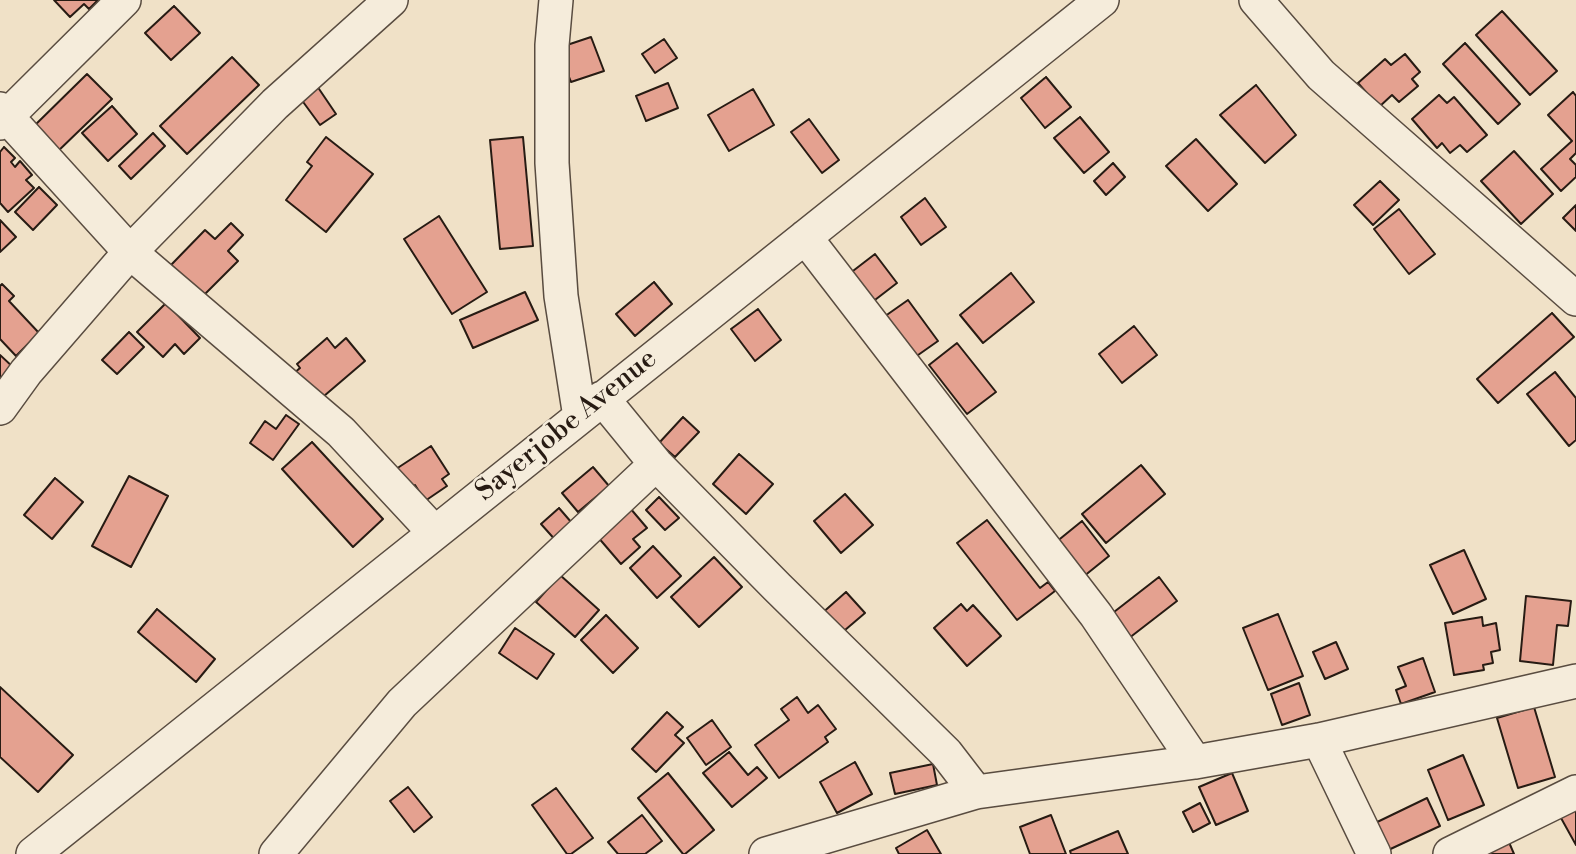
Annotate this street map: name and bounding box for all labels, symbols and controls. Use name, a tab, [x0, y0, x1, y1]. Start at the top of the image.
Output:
street label: Sayerjobe Avenue	[470, 343, 664, 509]

